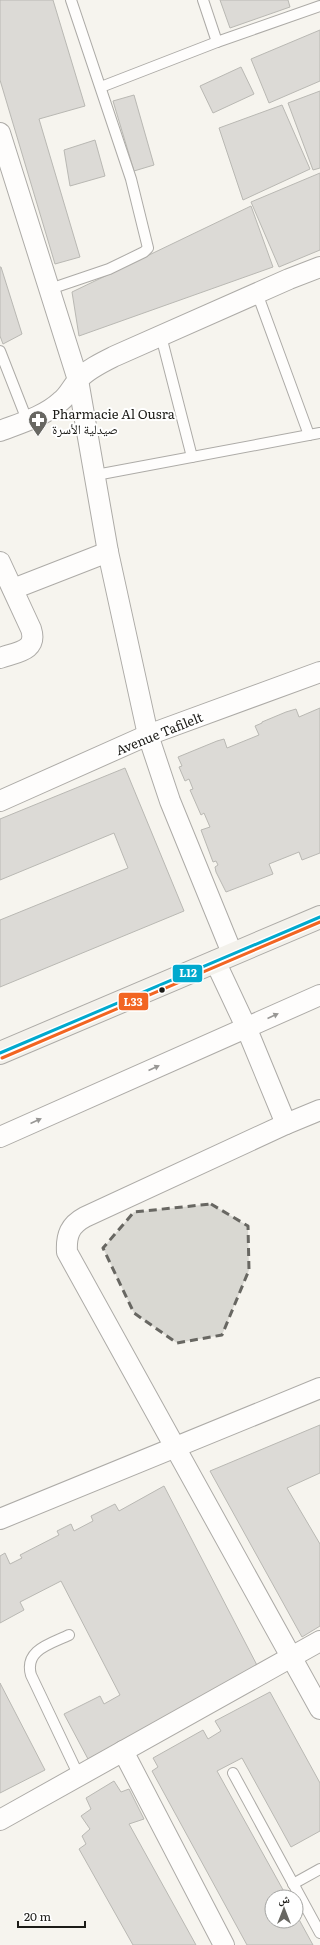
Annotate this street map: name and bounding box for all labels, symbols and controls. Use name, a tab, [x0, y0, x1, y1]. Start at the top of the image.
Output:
place label: Pharmacie Al Ousra صيدلية الأسرة	[52, 404, 175, 438]
pharmacy icon: Pharmacie Al Ousra صيدلية الأسرة	[27, 409, 49, 437]
street label: Avenue Tafilelt	[113, 707, 206, 759]
line badge: L12	[172, 964, 203, 983]
text: L12	[179, 964, 197, 980]
unlabelled marker	[157, 985, 167, 995]
line badge: L33	[118, 992, 149, 1011]
text: L33	[123, 993, 143, 1009]
one-way arrow	[268, 1012, 280, 1018]
one-way arrow	[149, 1065, 160, 1071]
one-way arrow	[30, 1118, 41, 1124]
north arrow	[264, 1889, 304, 1929]
text: ش	[278, 1890, 290, 1907]
scale bar	[18, 1903, 85, 1929]
text: 20 m	[24, 1907, 51, 1925]

